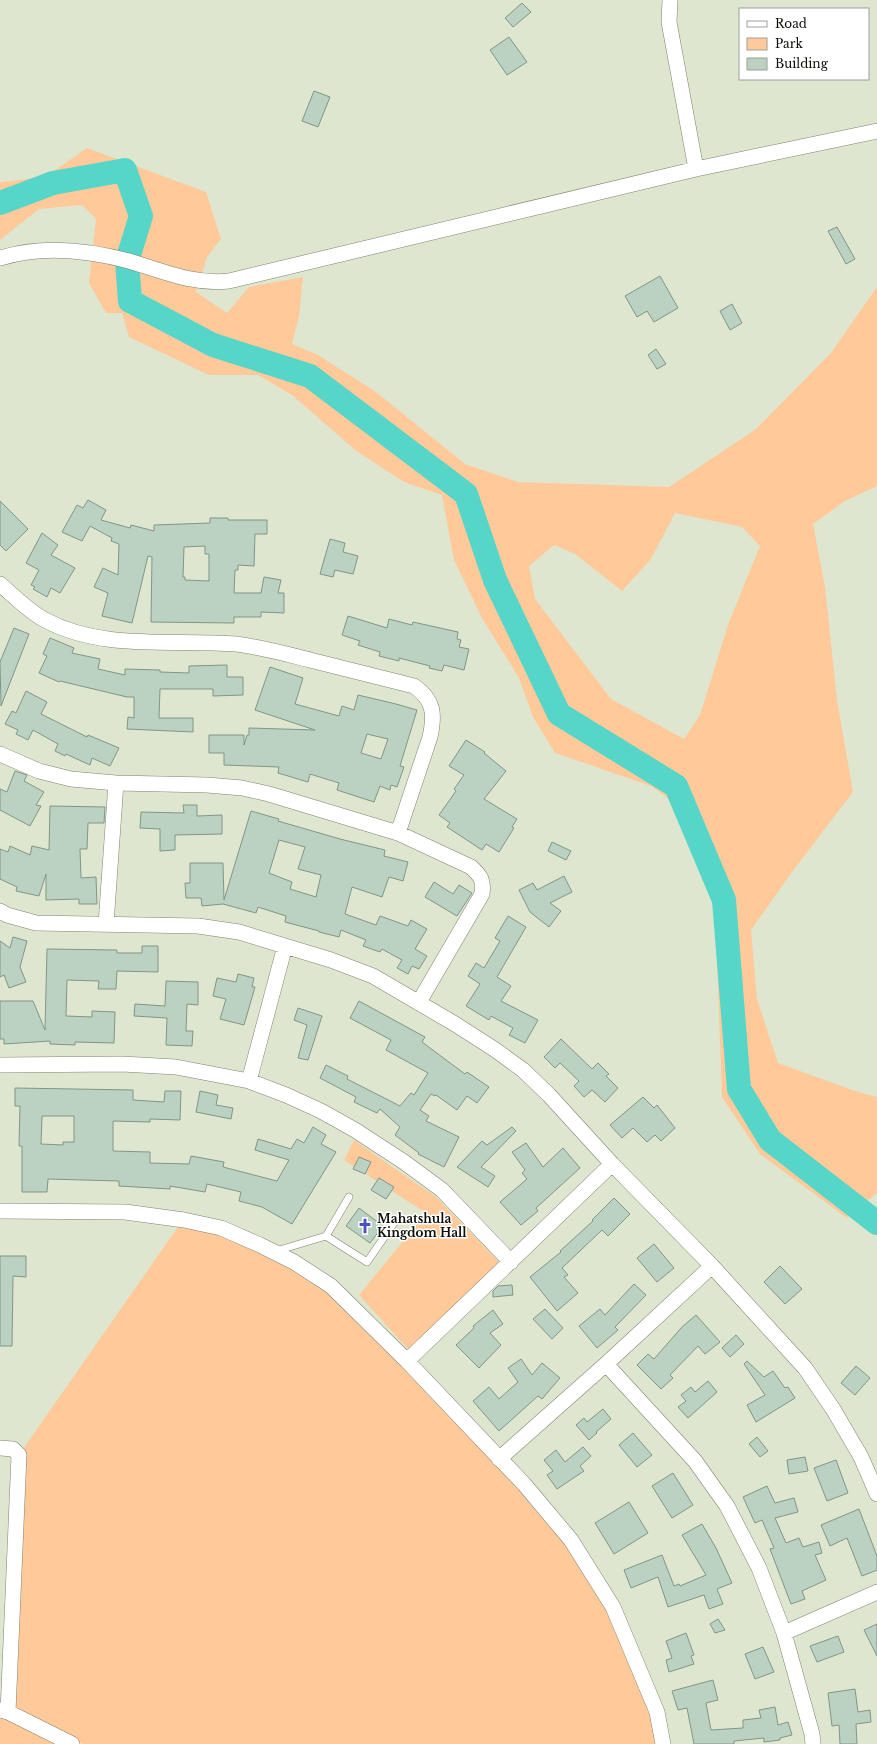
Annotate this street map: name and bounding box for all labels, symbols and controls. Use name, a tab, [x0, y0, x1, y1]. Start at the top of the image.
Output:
legend	[739, 8, 869, 80]
text: Road	[775, 16, 807, 31]
text: Park	[775, 36, 803, 51]
text: Building	[775, 56, 829, 71]
place label: Mahatshula Kingdom Hall	[377, 1211, 467, 1240]
church icon: Mahatshula Kingdom Hall	[356, 1217, 374, 1235]

